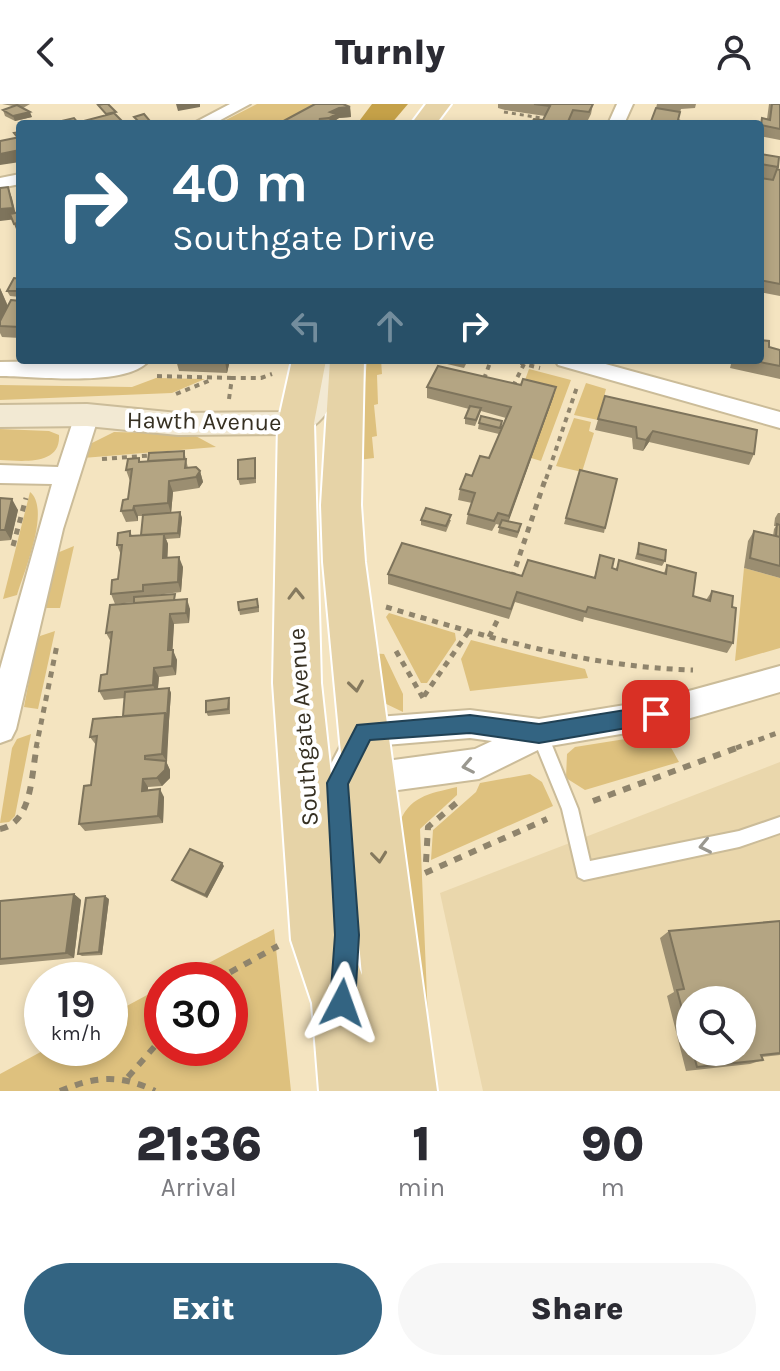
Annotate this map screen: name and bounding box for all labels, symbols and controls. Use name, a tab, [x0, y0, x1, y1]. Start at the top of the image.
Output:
icon: back	[24, 30, 68, 74]
icon: person	[712, 30, 756, 74]
text: Turnly	[335, 31, 445, 73]
text: 40 m	[172, 150, 308, 215]
icon: right	[40, 152, 144, 256]
text: Southgate Drive	[172, 217, 435, 259]
icon: left	[284, 304, 328, 348]
icon: ahead	[368, 304, 412, 348]
icon: right	[452, 304, 496, 348]
street label: Hawth Avenue	[126, 406, 282, 436]
one-way arrow	[287, 587, 304, 600]
street label: Southgate Avenue	[282, 627, 324, 827]
one-way arrow	[348, 680, 365, 693]
pin	[622, 680, 690, 748]
icon: arrive	[634, 692, 678, 736]
one-way arrow	[462, 756, 475, 773]
one-way arrow	[699, 837, 712, 854]
one-way arrow	[370, 851, 387, 864]
position arrow	[300, 961, 384, 1045]
speed limit sign: 30	[144, 962, 248, 1066]
text: 19	[57, 980, 95, 1027]
map controls	[676, 986, 756, 1066]
button: search	[676, 986, 756, 1066]
text: km/h	[51, 1022, 101, 1045]
text: 21:36	[136, 1116, 262, 1172]
text: 1	[412, 1116, 431, 1172]
text: 90	[581, 1116, 644, 1172]
text: Arrival	[161, 1172, 237, 1203]
text: min	[398, 1172, 445, 1203]
text: m	[600, 1172, 625, 1203]
button: Exit	[24, 1263, 382, 1355]
button: Share	[398, 1263, 756, 1355]

